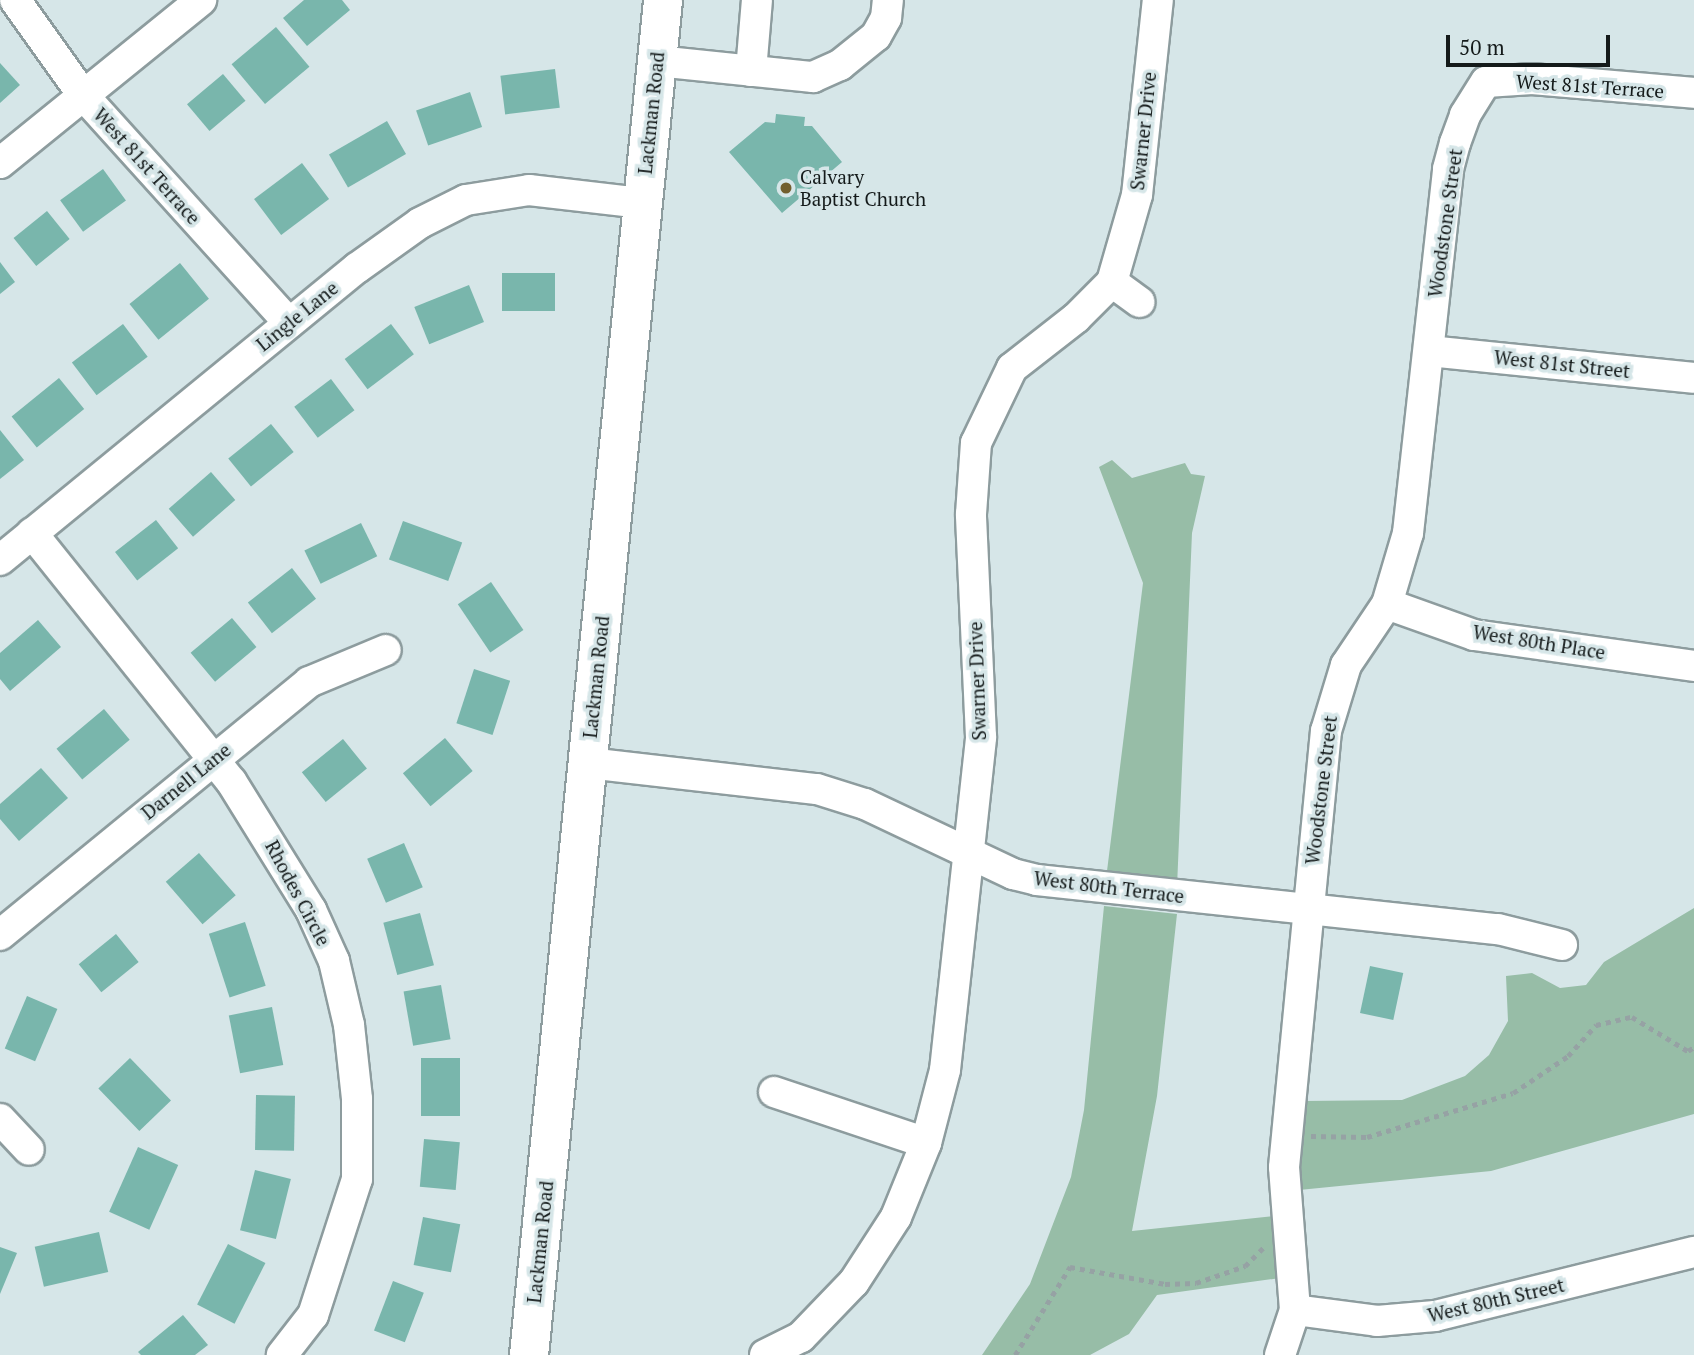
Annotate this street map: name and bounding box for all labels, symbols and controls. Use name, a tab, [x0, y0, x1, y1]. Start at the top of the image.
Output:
scale bar	[1449, 21, 1614, 65]
text: 50 m	[1459, 33, 1505, 61]
street label: Lackman Road	[633, 51, 669, 175]
street label: West 81st Terrace	[1515, 69, 1665, 103]
street label: Swarner Drive	[1125, 71, 1161, 191]
street label: West 81st Terrace	[89, 103, 205, 229]
street label: Woodstone Street	[1423, 147, 1467, 299]
place label: Calvary Baptist Church	[800, 166, 926, 210]
marker: Calvary Baptist Church	[778, 180, 794, 196]
street label: Lingle Lane	[252, 276, 342, 356]
street label: West 81st Street	[1493, 346, 1631, 382]
street label: Lackman Road	[578, 615, 614, 739]
street label: West 80th Place	[1471, 620, 1607, 664]
street label: Swarner Drive	[964, 621, 990, 741]
street label: Woodstone Street	[1301, 714, 1341, 866]
street label: Darnell Lane	[137, 738, 235, 824]
street label: Rhodes Circle	[261, 836, 335, 950]
street label: West 80th Terrace	[1032, 866, 1186, 908]
street label: Lackman Road	[522, 1180, 558, 1304]
street label: West 80th Street	[1425, 1273, 1567, 1327]

